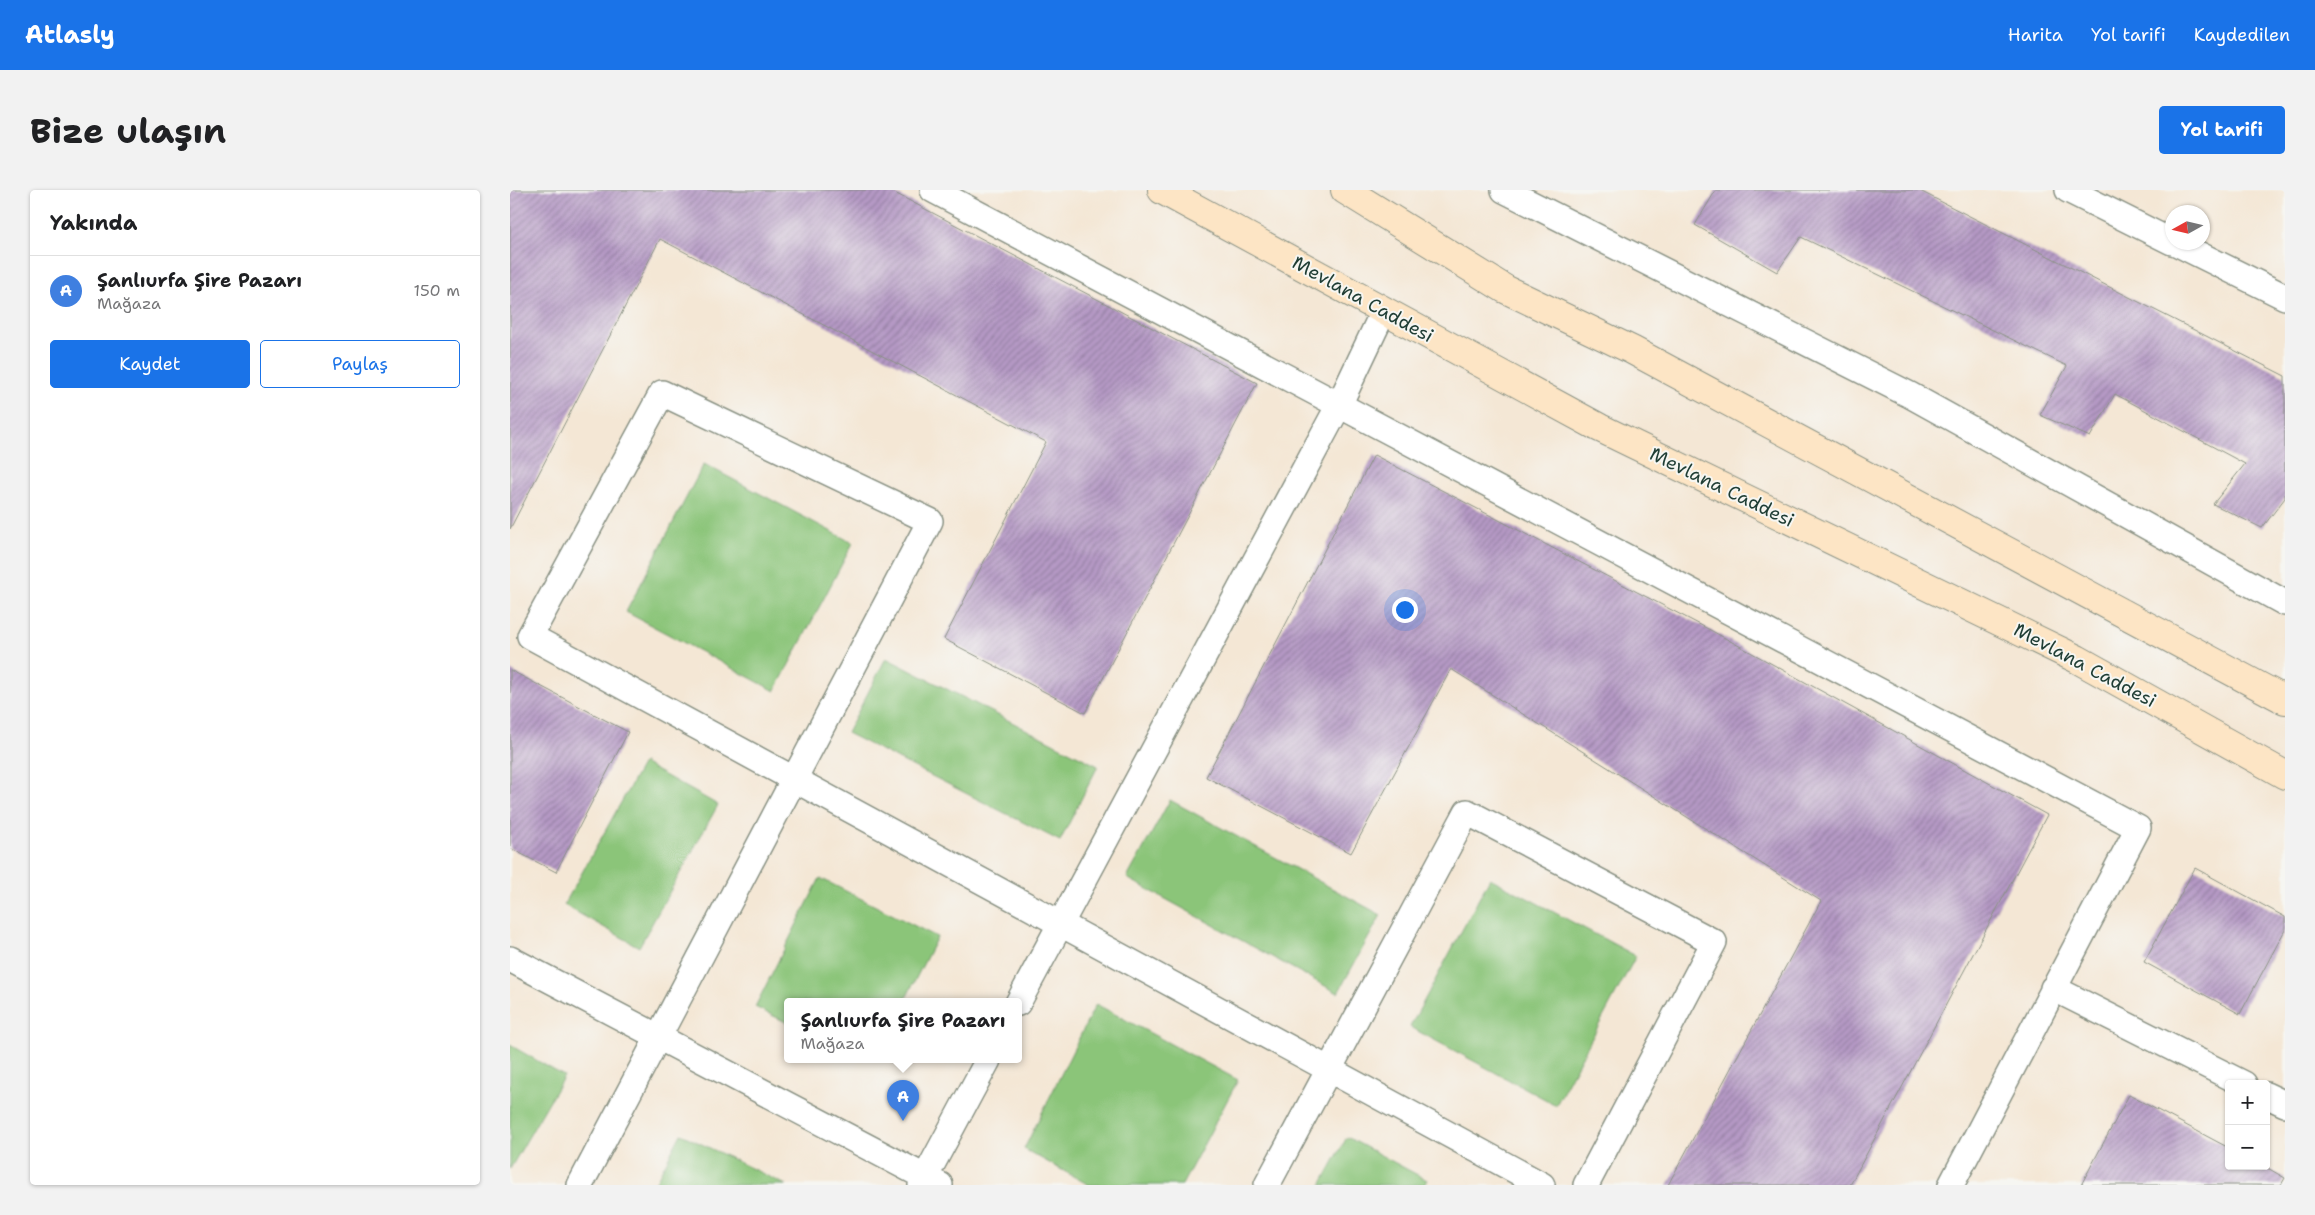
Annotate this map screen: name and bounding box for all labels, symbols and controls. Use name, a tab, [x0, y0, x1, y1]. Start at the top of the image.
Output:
text: Atlasly	[25, 19, 115, 51]
text: Harita	[2008, 23, 2063, 47]
text: Yol tarifi	[2091, 23, 2166, 47]
text: Kaydedilen	[2194, 23, 2290, 47]
button: Yol tarifi	[2159, 106, 2285, 154]
text: Bize ulaşın	[30, 107, 226, 154]
north arrow	[2165, 205, 2210, 250]
text: Yakında	[50, 209, 137, 237]
street label: Mevlana Caddesi	[1288, 250, 1438, 348]
text: Şanlıurfa Şire Pazarı	[97, 268, 302, 293]
text: A	[60, 280, 72, 301]
text: 150 m	[413, 280, 460, 301]
text: Mağaza	[97, 293, 161, 314]
button: Kaydet	[50, 340, 250, 388]
button: Paylaş	[260, 340, 460, 388]
street label: Mevlana Caddesi	[1646, 441, 1798, 533]
your location	[1392, 597, 1418, 623]
street label: Mevlana Caddesi	[2009, 617, 2161, 713]
popup	[784, 998, 1022, 1063]
text: Şanlıurfa Şire Pazarı	[801, 1008, 1005, 1033]
text: Mağaza	[801, 1033, 864, 1054]
pin: A	[887, 1080, 919, 1121]
map controls	[2225, 1080, 2270, 1170]
button: +	[2225, 1080, 2270, 1125]
button: −	[2225, 1125, 2270, 1170]

